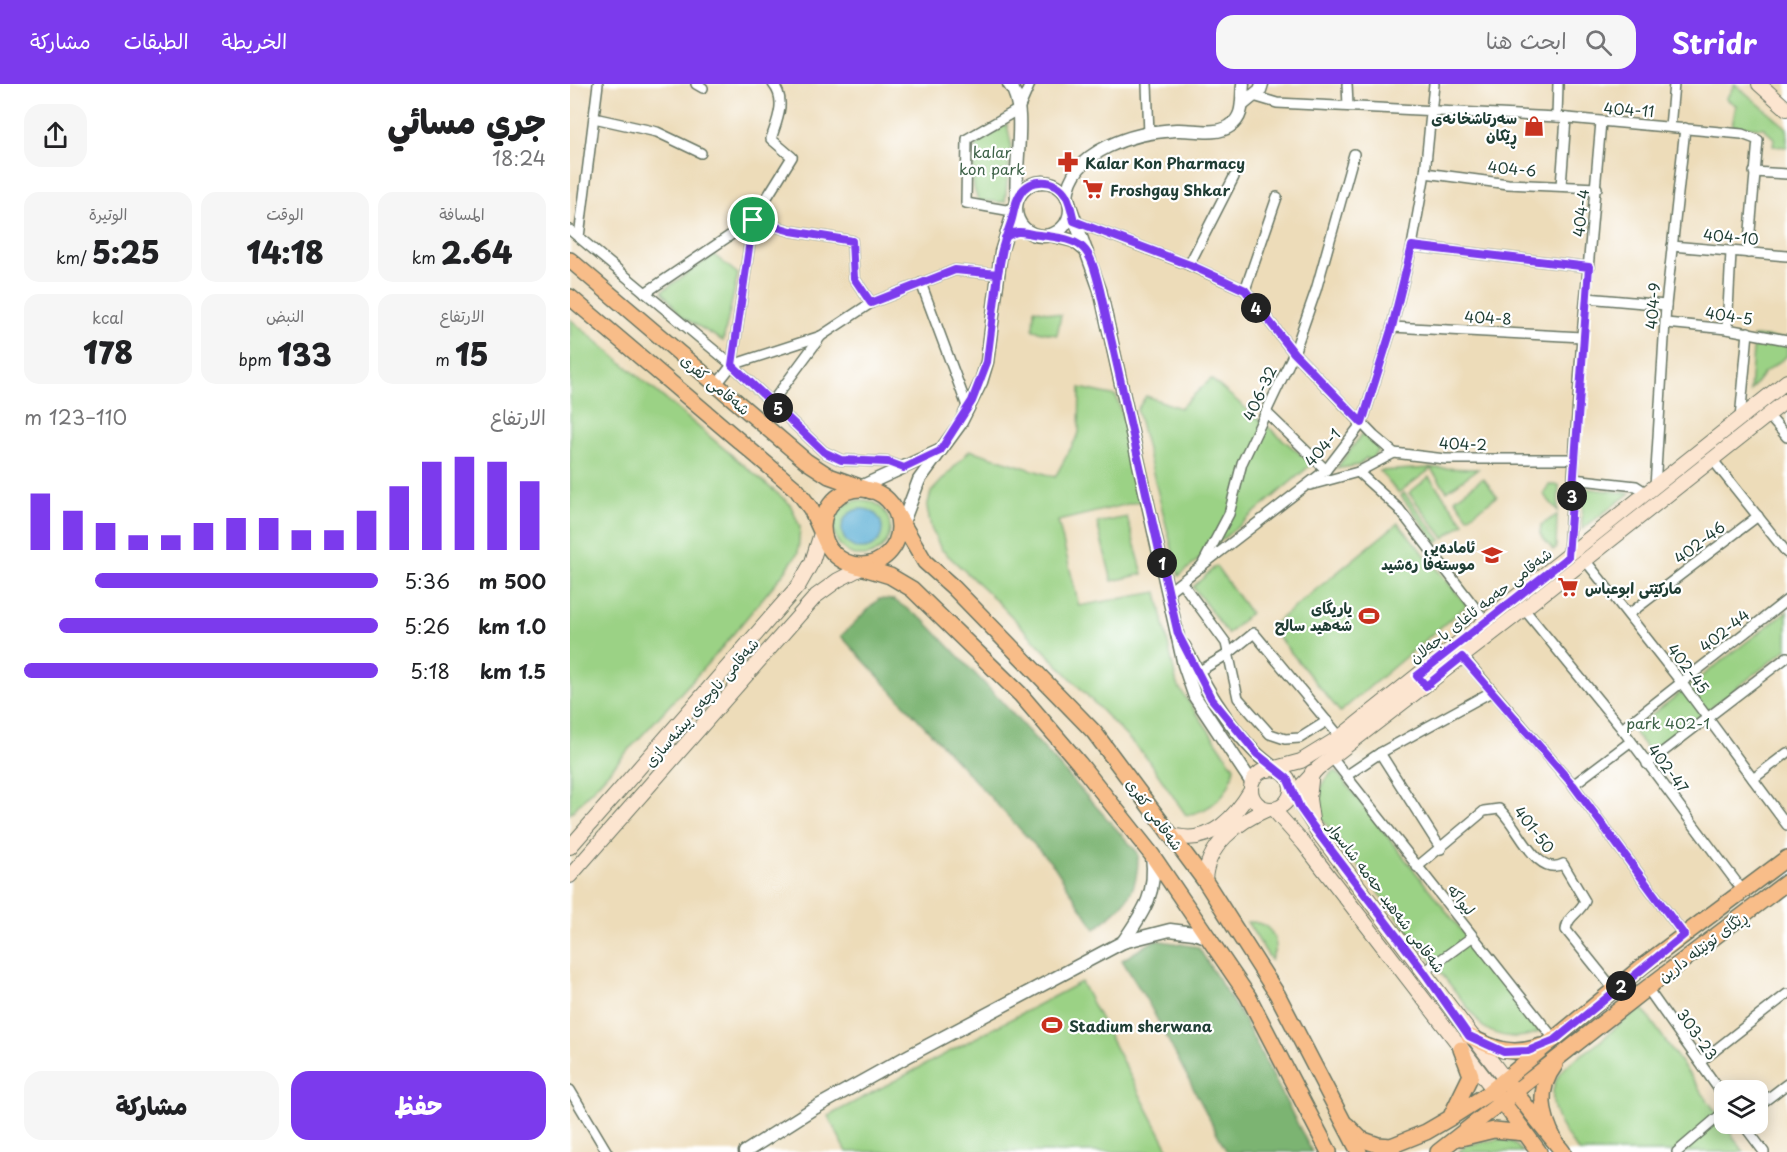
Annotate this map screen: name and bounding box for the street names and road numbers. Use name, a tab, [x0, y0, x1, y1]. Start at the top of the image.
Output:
street label: 404-11	[1603, 96, 1655, 122]
street label: 404-6	[1487, 154, 1537, 182]
street label: 404-4	[1566, 188, 1594, 238]
street label: 404-10	[1702, 222, 1760, 250]
street label: 404-9	[1639, 282, 1665, 330]
street label: 404-5	[1704, 300, 1754, 330]
street label: 404-8	[1464, 304, 1512, 330]
street label: شەقامی کفری	[676, 348, 756, 420]
street label: 406-32	[1236, 362, 1282, 424]
street label: 404-1	[1298, 423, 1346, 471]
street label: 404-2	[1439, 431, 1487, 455]
street label: 402-46	[1669, 515, 1729, 569]
street label: شەقامی حەمە ئاغای باجەلان	[1404, 542, 1556, 668]
street label: 402-44	[1694, 603, 1754, 657]
street label: شەقامی ناوچەی پیشەسازی	[638, 632, 764, 772]
street label: 402-45	[1663, 638, 1715, 698]
street label: 402-47	[1643, 739, 1695, 797]
street label: شەقامی کفری	[1121, 773, 1189, 855]
street label: 401-50	[1509, 801, 1561, 858]
street label: شەقامی شەهید حەمە شاسوار	[1322, 816, 1451, 977]
street label: لیواکە	[1443, 879, 1481, 919]
street label: ڕێگای تونێلە دارین	[1653, 905, 1753, 990]
street label: 303-23	[1672, 1004, 1724, 1064]

